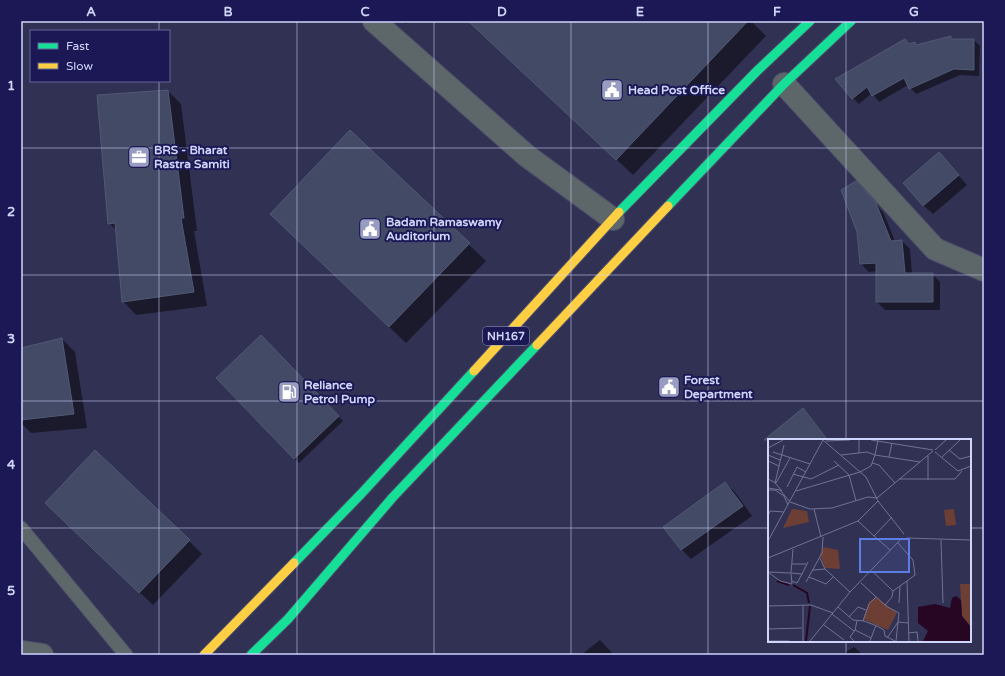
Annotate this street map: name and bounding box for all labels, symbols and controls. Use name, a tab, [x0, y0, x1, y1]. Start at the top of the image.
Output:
text: A	[86, 4, 96, 20]
text: B	[223, 4, 233, 20]
text: C	[360, 4, 370, 20]
text: D	[497, 4, 507, 20]
text: E	[636, 4, 644, 20]
text: F	[773, 4, 781, 20]
text: G	[909, 4, 919, 20]
legend	[30, 30, 170, 82]
text: Fast	[66, 39, 90, 53]
text: Slow	[66, 59, 93, 73]
public building icon: Head Post Office	[599, 77, 625, 103]
text: 1	[7, 78, 15, 94]
place label: Head Post Office	[628, 83, 725, 97]
place label: BRS - Bharat Rastra Samiti	[154, 143, 230, 171]
office icon: BRS - Bharat Rastra Samiti	[126, 144, 152, 170]
text: 2	[7, 204, 15, 220]
place label: Badam Ramaswamy Auditorium	[386, 215, 502, 243]
public building icon: Badam Ramaswamy Auditorium	[357, 216, 383, 242]
road number: NH167	[483, 327, 529, 345]
text: 3	[7, 331, 15, 347]
place label: Forest Department	[684, 373, 753, 402]
public building icon: Forest Department	[656, 374, 682, 400]
place label: Reliance Petrol Pump	[304, 378, 375, 407]
fuel station icon: Reliance Petrol Pump	[276, 379, 302, 405]
inset map	[768, 439, 971, 642]
text: 4	[7, 457, 16, 473]
text: 5	[7, 583, 15, 599]

